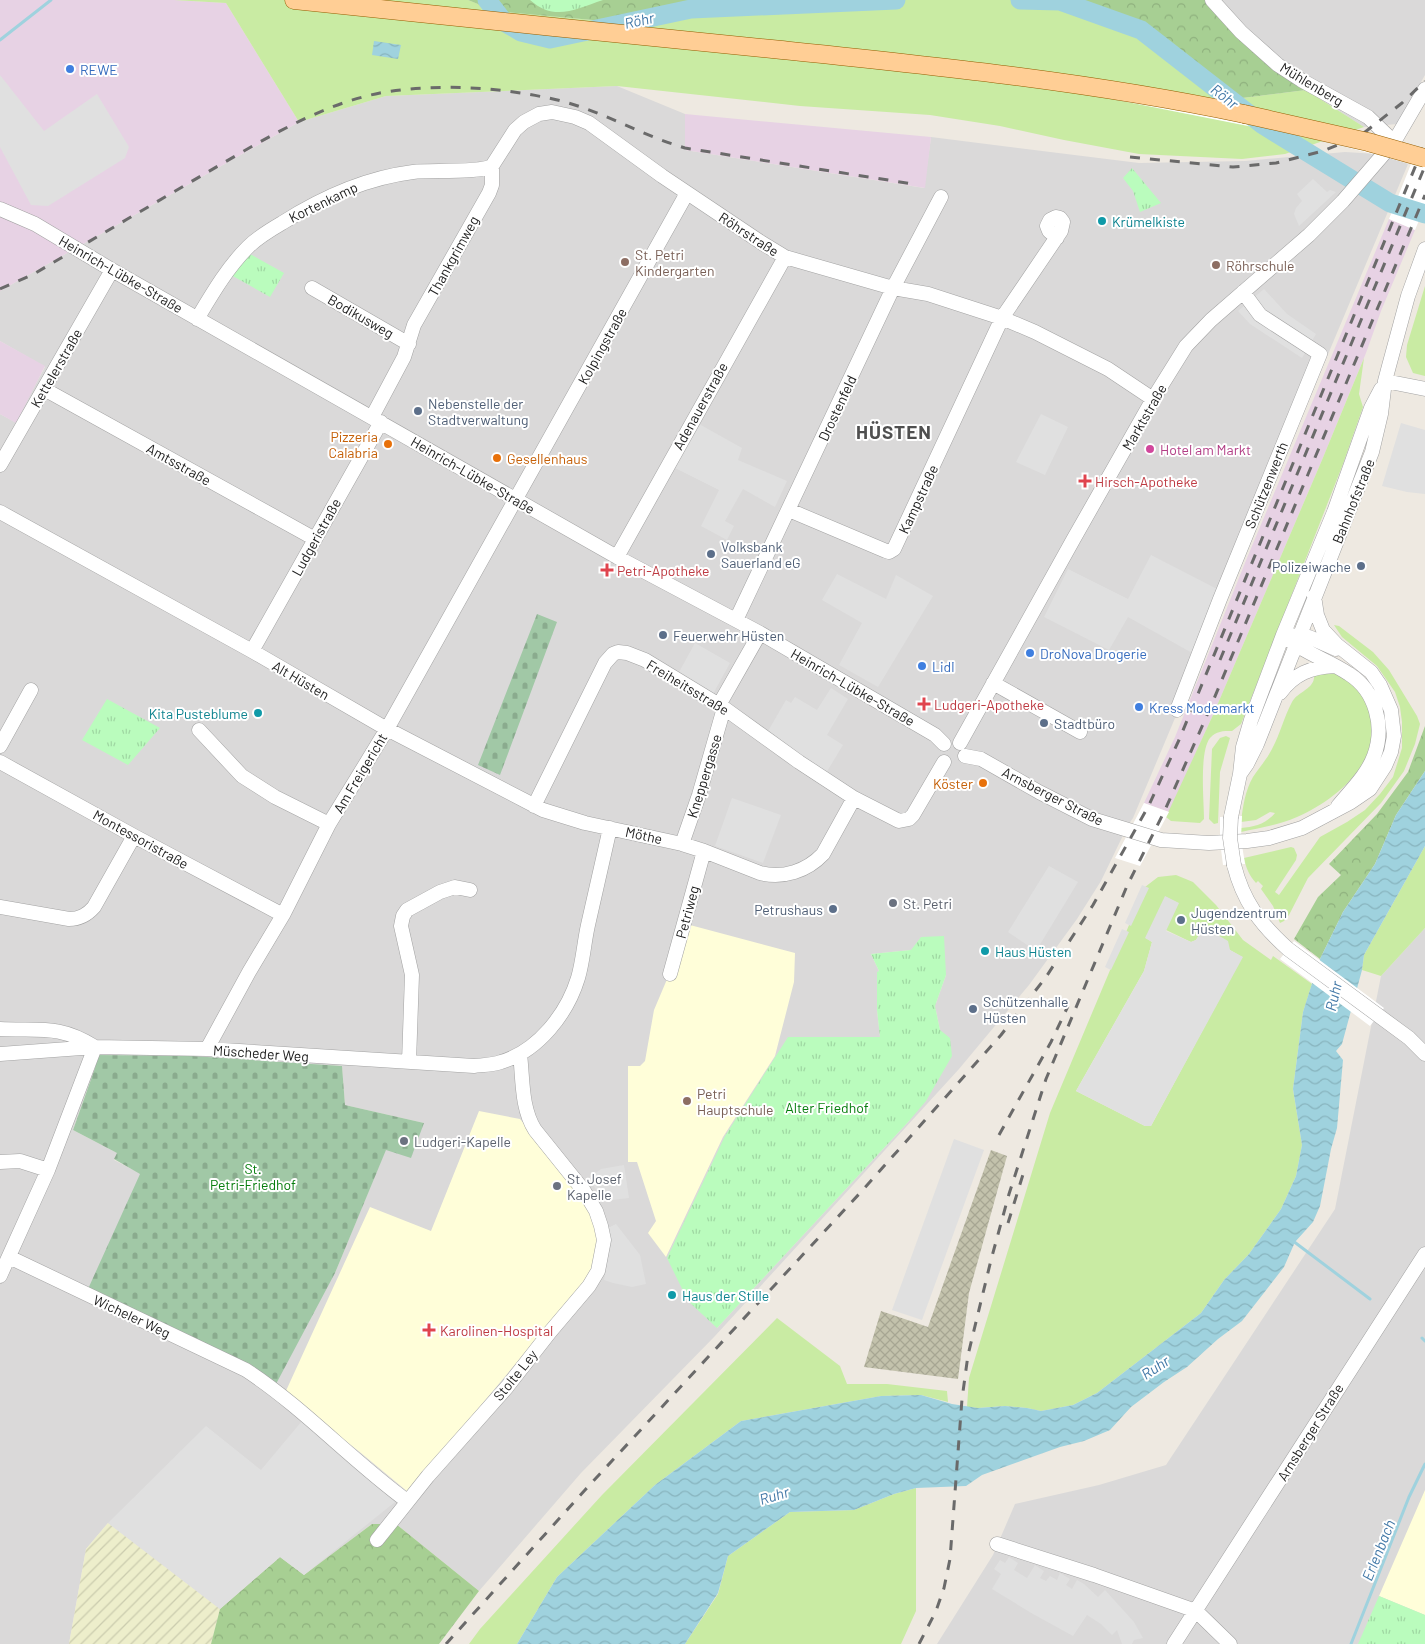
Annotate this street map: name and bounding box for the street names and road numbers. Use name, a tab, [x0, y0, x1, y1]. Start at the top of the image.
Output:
street label: Mühlenberg	[1277, 58, 1347, 110]
street label: Kortenkamp	[286, 178, 360, 226]
street label: Röhrstraße	[716, 208, 782, 260]
street label: Thankgrimweg	[424, 213, 482, 299]
street label: Heinrich-Lübke-Straße	[56, 232, 186, 316]
street label: Bodikusweg	[325, 290, 397, 342]
street label: Kolpingstraße	[574, 305, 630, 387]
street label: Kettelerstraße	[27, 326, 85, 410]
street label: Adenauerstraße	[669, 359, 731, 453]
street label: Drostenfeld	[814, 372, 860, 444]
street label: Marktstraße	[1118, 381, 1170, 453]
street label: Heinrich-Lübke-Straße	[408, 433, 538, 517]
street label: Amtsstraße	[144, 439, 214, 489]
street label: Schützenwerth	[1241, 439, 1291, 531]
street label: Bahnhofstraße	[1328, 456, 1378, 546]
street label: Kampstraße	[895, 462, 941, 536]
street label: Ludgeristraße	[288, 495, 344, 579]
street label: Heinrich-Lübke-Straße	[788, 645, 918, 729]
street label: Freiheitsstraße	[644, 656, 732, 718]
street label: Alt Hüsten	[269, 657, 333, 703]
street label: Am Freigericht	[329, 730, 391, 816]
street label: Kneppergasse	[683, 732, 725, 820]
street label: Arnsberger Straße	[1000, 763, 1106, 829]
street label: Montessoristraße	[90, 806, 192, 872]
street label: Möthe	[624, 823, 664, 847]
street label: Petriweg	[672, 884, 702, 940]
street label: Müscheder Weg	[213, 1041, 309, 1065]
street label: Wicheler Weg	[91, 1291, 173, 1341]
street label: Stolte Ley	[489, 1346, 541, 1404]
street label: Arnsberger Straße	[1273, 1380, 1347, 1484]

